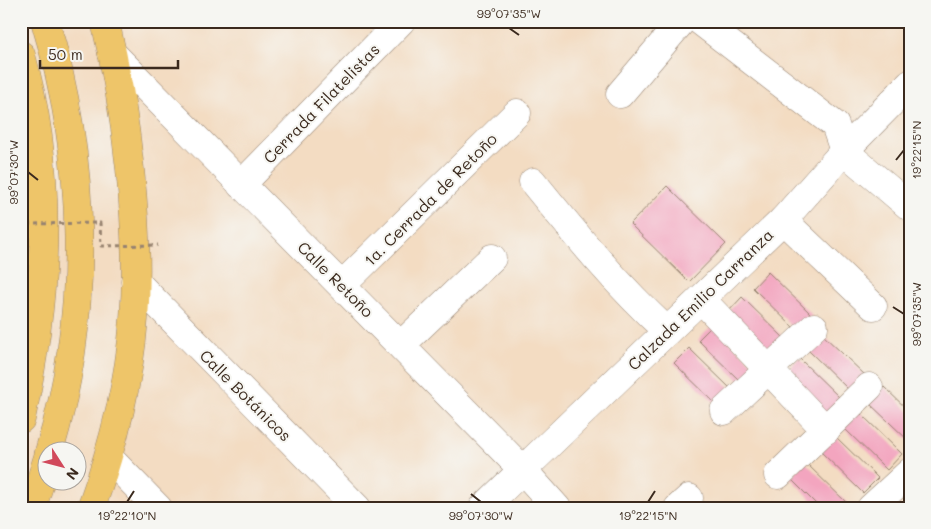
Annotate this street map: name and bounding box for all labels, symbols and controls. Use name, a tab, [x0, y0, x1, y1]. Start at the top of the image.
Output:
text: 99°07'35"W	[477, 5, 541, 21]
scale bar	[40, 38, 178, 70]
street label: Cerrada Filatelistas	[258, 39, 384, 167]
text: 50 m	[48, 44, 83, 64]
text: 19°22'15"N	[908, 121, 924, 179]
street label: 1a. Cerrada de Retoño	[359, 128, 501, 270]
text: 99°07'30"W	[5, 140, 21, 204]
street label: Calzada Emilio Carranza	[623, 224, 777, 374]
street label: Calle Retoño	[293, 236, 379, 322]
text: 99°07'35"W	[908, 282, 924, 346]
street label: Calle Botánicos	[196, 345, 296, 445]
north arrow	[38, 442, 88, 492]
text: N	[62, 464, 84, 484]
text: 19°22'10"N	[98, 507, 156, 523]
text: 99°07'30"W	[449, 507, 513, 523]
text: 19°22'15"N	[619, 507, 677, 523]

